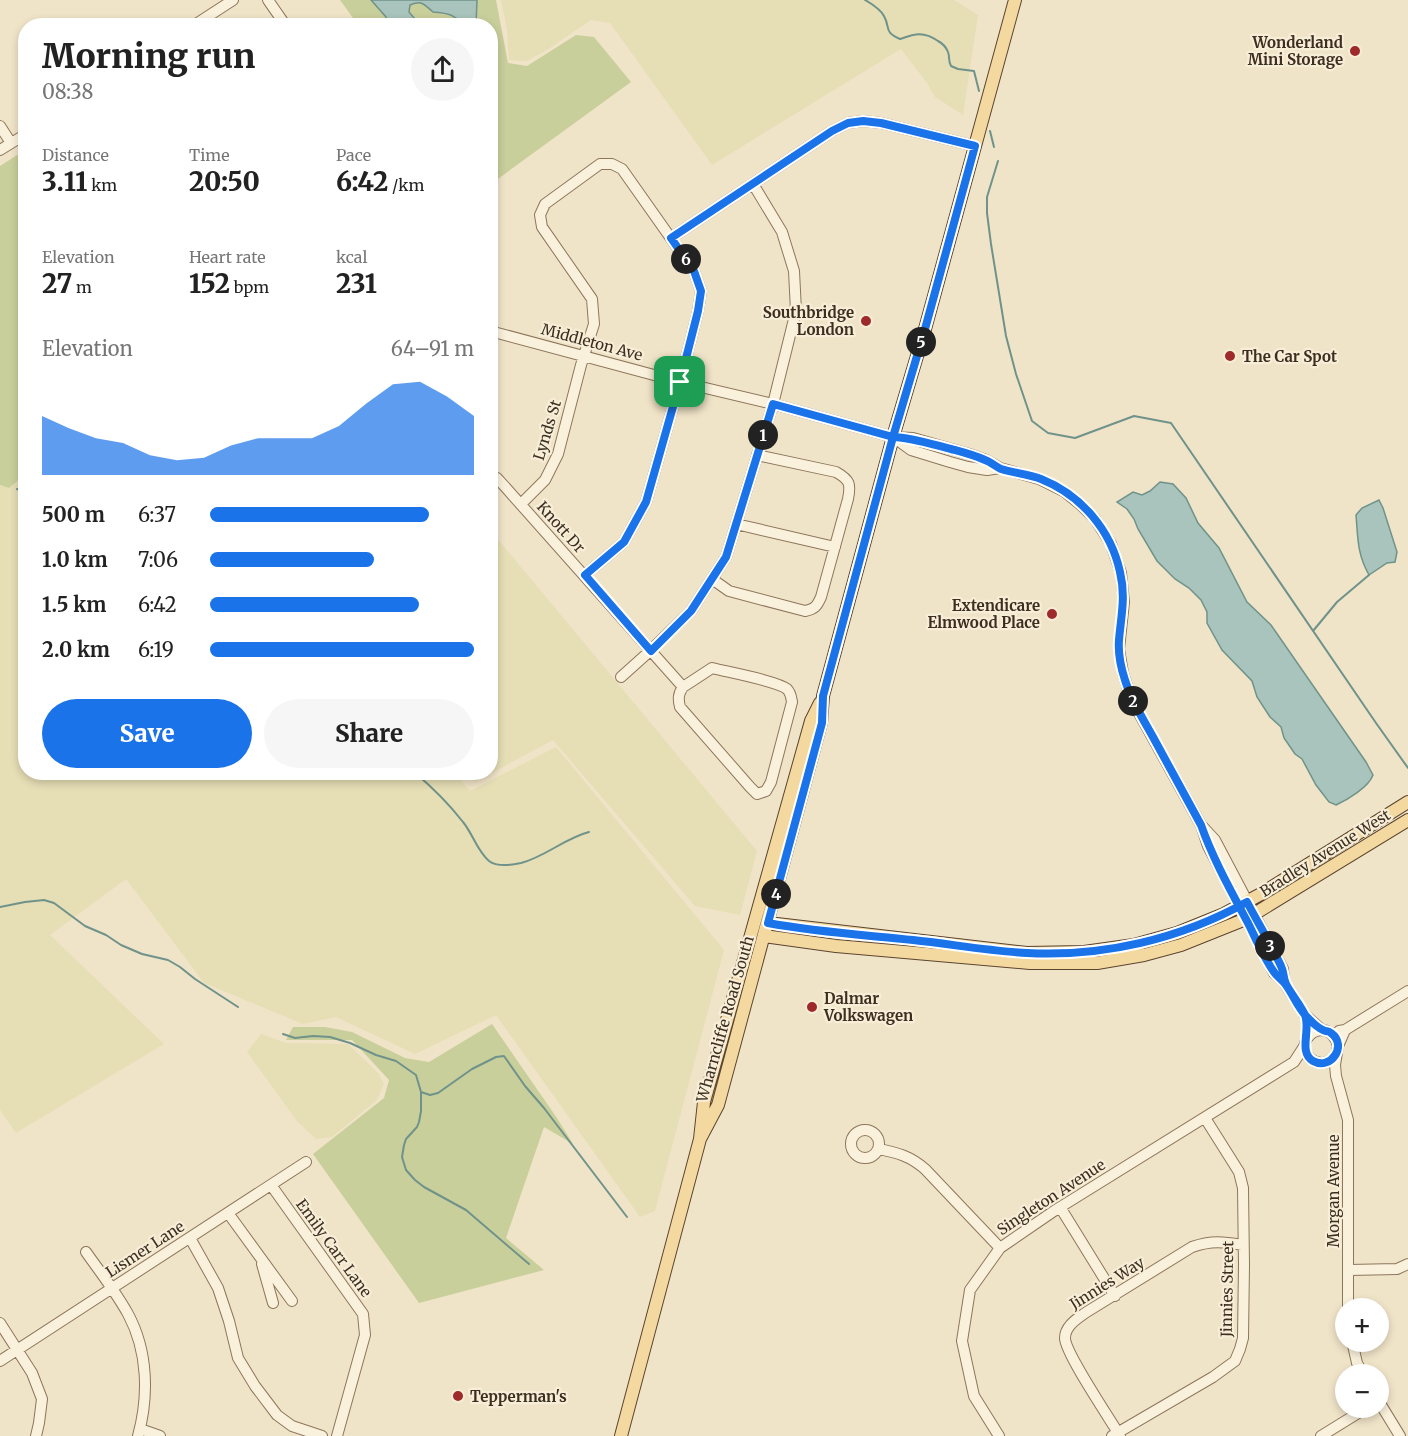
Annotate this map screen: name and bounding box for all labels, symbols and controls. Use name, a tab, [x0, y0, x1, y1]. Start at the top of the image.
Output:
place label: Wonderland Mini Storage	[1248, 33, 1343, 69]
text: Morning run	[42, 36, 255, 77]
button: share	[411, 38, 474, 101]
marker: Wonderland Mini Storage	[1348, 44, 1362, 58]
text: 08:38	[42, 79, 93, 104]
text: Distance	[42, 145, 109, 165]
text: Time	[189, 145, 230, 165]
text: Pace	[336, 145, 371, 165]
text: 3.11	[42, 165, 87, 198]
text: 20:50	[189, 165, 260, 198]
text: 6:42	[336, 165, 388, 198]
text: km	[87, 175, 117, 195]
text: /km	[388, 175, 424, 195]
pin: 6	[671, 244, 701, 274]
text: Elevation	[42, 247, 115, 267]
text: Heart rate	[189, 247, 266, 267]
text: kcal	[336, 247, 367, 267]
text: 6	[681, 249, 691, 269]
text: 27	[42, 267, 72, 300]
text: 152	[189, 267, 230, 300]
text: 231	[336, 267, 377, 300]
text: m	[72, 277, 92, 297]
text: bpm	[230, 277, 269, 297]
place label: Southbridge London	[763, 303, 854, 339]
marker: Southbridge London	[859, 314, 873, 328]
street label: Middleton Ave	[539, 319, 645, 365]
pin: 5	[906, 327, 936, 357]
text: 5	[916, 332, 926, 352]
text: Elevation	[42, 336, 133, 361]
text: 64–91 m	[391, 336, 474, 361]
place label: The Car Spot	[1242, 347, 1337, 366]
marker: The Car Spot	[1223, 349, 1237, 363]
pin	[654, 356, 705, 407]
icon: arrive	[663, 365, 696, 398]
street label: Lynds St	[529, 397, 565, 462]
pin: 1	[748, 420, 778, 450]
text: 1	[759, 425, 767, 445]
street label: Knott Dr	[533, 497, 589, 557]
text: 500 m	[42, 502, 105, 527]
text: 6:37	[138, 502, 176, 527]
text: 1.0 km	[42, 547, 108, 572]
text: 7:06	[138, 547, 178, 572]
text: 1.5 km	[42, 592, 106, 617]
text: 6:42	[138, 592, 177, 617]
place label: Extendicare Elmwood Place	[927, 596, 1040, 632]
marker: Extendicare Elmwood Place	[1045, 607, 1059, 621]
text: 2.0 km	[42, 637, 110, 662]
text: 6:19	[138, 637, 174, 662]
pin: 2	[1118, 686, 1148, 716]
text: 2	[1128, 691, 1138, 711]
button: Save	[42, 699, 252, 768]
button: Share	[264, 699, 474, 768]
street label: Bradley Avenue West	[1256, 805, 1394, 901]
pin: 4	[761, 879, 791, 909]
text: 4	[771, 884, 781, 904]
pin: 3	[1255, 931, 1285, 961]
street label: Wharncliffe Road South	[692, 934, 758, 1105]
text: 3	[1265, 936, 1275, 956]
place label: Dalmar Volkswagen	[823, 989, 913, 1025]
marker: Dalmar Volkswagen	[805, 1000, 819, 1014]
street label: Morgan Avenue	[1324, 1134, 1343, 1248]
street label: Singleton Avenue	[993, 1155, 1109, 1239]
street label: Emily Carr Lane	[292, 1195, 376, 1301]
street label: Lismer Lane	[102, 1216, 188, 1281]
street label: Jinnies Street	[1217, 1240, 1237, 1338]
street label: Jinnies Way	[1065, 1252, 1148, 1314]
map controls	[1335, 1298, 1389, 1418]
button: +	[1335, 1298, 1389, 1352]
button: −	[1335, 1364, 1389, 1418]
place label: Tepperman's	[470, 1387, 567, 1406]
marker: Tepperman's	[451, 1389, 465, 1403]

